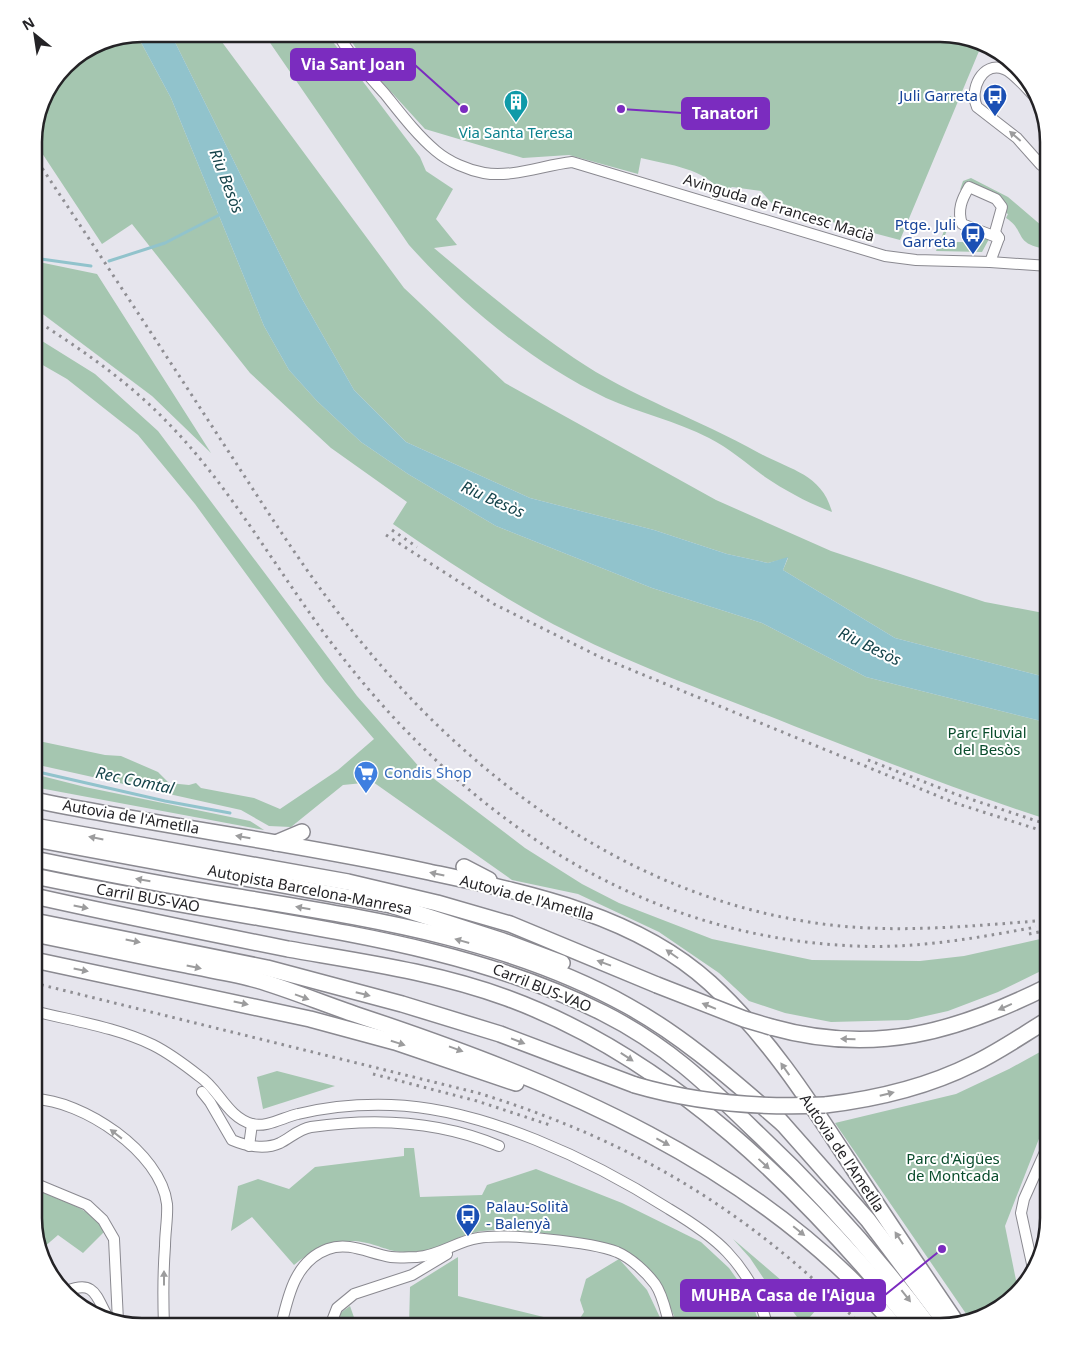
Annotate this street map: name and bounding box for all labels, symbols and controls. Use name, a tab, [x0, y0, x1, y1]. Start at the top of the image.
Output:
north arrow	[10, 10, 60, 60]
text: N	[19, 12, 38, 34]
callout: Via Sant Joan	[291, 49, 415, 80]
text: Via Sant Joan	[301, 53, 405, 75]
bus stop icon: Juli Garreta	[982, 83, 1008, 117]
place label: Juli Garreta	[897, 85, 978, 105]
building icon: Via Santa Teresa	[503, 89, 529, 123]
callout: Tanatori	[682, 98, 769, 129]
text: Tanatori	[692, 102, 758, 124]
place label: Via Santa Teresa	[459, 122, 573, 142]
one-way arrow	[1008, 131, 1021, 142]
water label: Riu Besòs	[205, 146, 249, 216]
street label: Avinguda de Francesc Macià	[681, 168, 877, 246]
place label: Ptge. Juli Garreta	[895, 214, 956, 251]
bus stop icon: Ptge. Juli Garreta	[960, 221, 986, 255]
water label: Riu Besòs	[458, 475, 528, 523]
water label: Riu Besòs	[835, 621, 905, 671]
park label: Parc Fluvial del Besòs	[947, 722, 1027, 759]
supermarket icon: Condis Shop	[353, 760, 379, 794]
water label: Rec Comtal	[94, 761, 177, 799]
place label: Condis Shop	[384, 762, 472, 782]
street label: Autovia de l'Ametlla	[61, 794, 201, 838]
one-way arrow	[234, 833, 250, 841]
one-way arrow	[88, 834, 103, 842]
street label: Autopista Barcelona-Manresa	[206, 859, 414, 919]
street label: Autovia de l'Ametlla	[458, 869, 597, 925]
one-way arrow	[429, 870, 444, 878]
one-way arrow	[135, 876, 151, 884]
street label: Carril BUS-VAO	[95, 878, 202, 916]
one-way arrow	[74, 903, 90, 911]
one-way arrow	[295, 903, 311, 911]
one-way arrow	[125, 937, 141, 945]
one-way arrow	[455, 937, 470, 945]
one-way arrow	[665, 949, 679, 959]
street label: Carril BUS-VAO	[490, 958, 595, 1016]
one-way arrow	[596, 959, 611, 967]
one-way arrow	[186, 963, 202, 971]
one-way arrow	[74, 967, 90, 975]
one-way arrow	[355, 990, 370, 998]
one-way arrow	[295, 993, 310, 1001]
one-way arrow	[233, 999, 249, 1007]
one-way arrow	[701, 1002, 716, 1010]
one-way arrow	[998, 1004, 1012, 1012]
one-way arrow	[839, 1035, 855, 1043]
one-way arrow	[511, 1037, 526, 1045]
one-way arrow	[391, 1039, 406, 1047]
one-way arrow	[449, 1045, 464, 1053]
one-way arrow	[621, 1053, 634, 1062]
one-way arrow	[780, 1062, 790, 1076]
street label: Autovia de l'Ametlla	[796, 1090, 890, 1215]
one-way arrow	[880, 1090, 895, 1098]
one-way arrow	[110, 1128, 123, 1139]
one-way arrow	[656, 1138, 670, 1146]
park label: Parc d'Aigües de Montcada	[906, 1148, 1000, 1185]
one-way arrow	[758, 1158, 770, 1170]
place label: Palau-Solità - Balenyà	[486, 1196, 569, 1233]
bus stop icon: Palau-Solità - Balenyà	[455, 1203, 481, 1237]
one-way arrow	[792, 1225, 805, 1236]
one-way arrow	[894, 1231, 904, 1245]
one-way arrow	[160, 1269, 168, 1285]
callout: MUHBA Casa de l'Aigua	[681, 1280, 885, 1311]
text: MUHBA Casa de l'Aigua	[691, 1284, 875, 1306]
one-way arrow	[901, 1289, 911, 1303]

